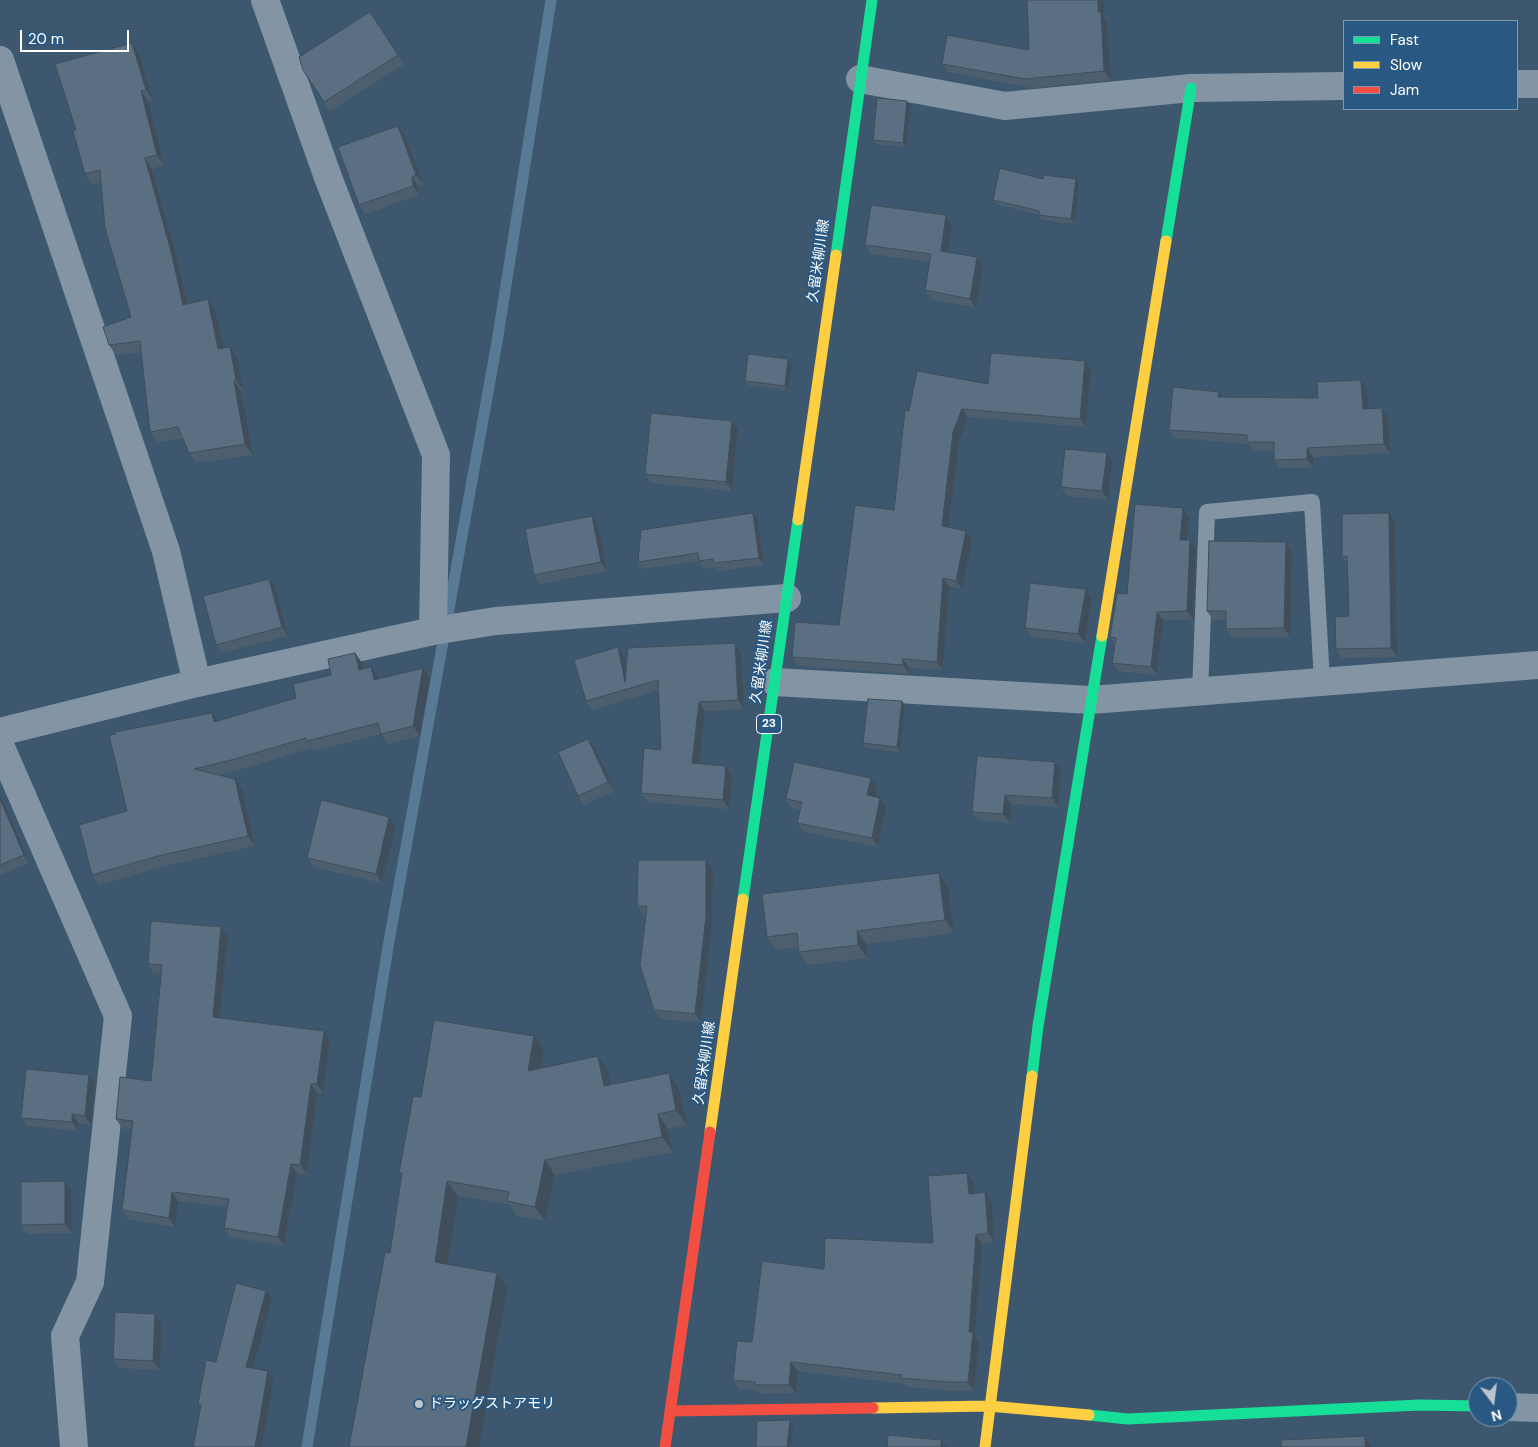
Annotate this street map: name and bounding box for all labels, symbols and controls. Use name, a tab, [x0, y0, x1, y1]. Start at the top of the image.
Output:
scale bar	[22, 20, 131, 52]
legend	[1343, 20, 1518, 110]
text: 20 m	[28, 29, 64, 49]
text: Fast	[1390, 30, 1419, 50]
text: Slow	[1390, 55, 1422, 75]
text: Jam	[1390, 80, 1419, 100]
street label: 久留米柳川線	[805, 218, 833, 304]
street label: 久留米柳川線	[748, 619, 776, 705]
road number: 23	[756, 714, 782, 734]
street label: 久留米柳川線	[691, 1020, 719, 1106]
north arrow	[1468, 1377, 1518, 1427]
place label: ドラッグストアモリ	[429, 1396, 555, 1412]
marker: ドラッグストアモリ	[413, 1398, 425, 1410]
text: N	[1489, 1406, 1504, 1426]

